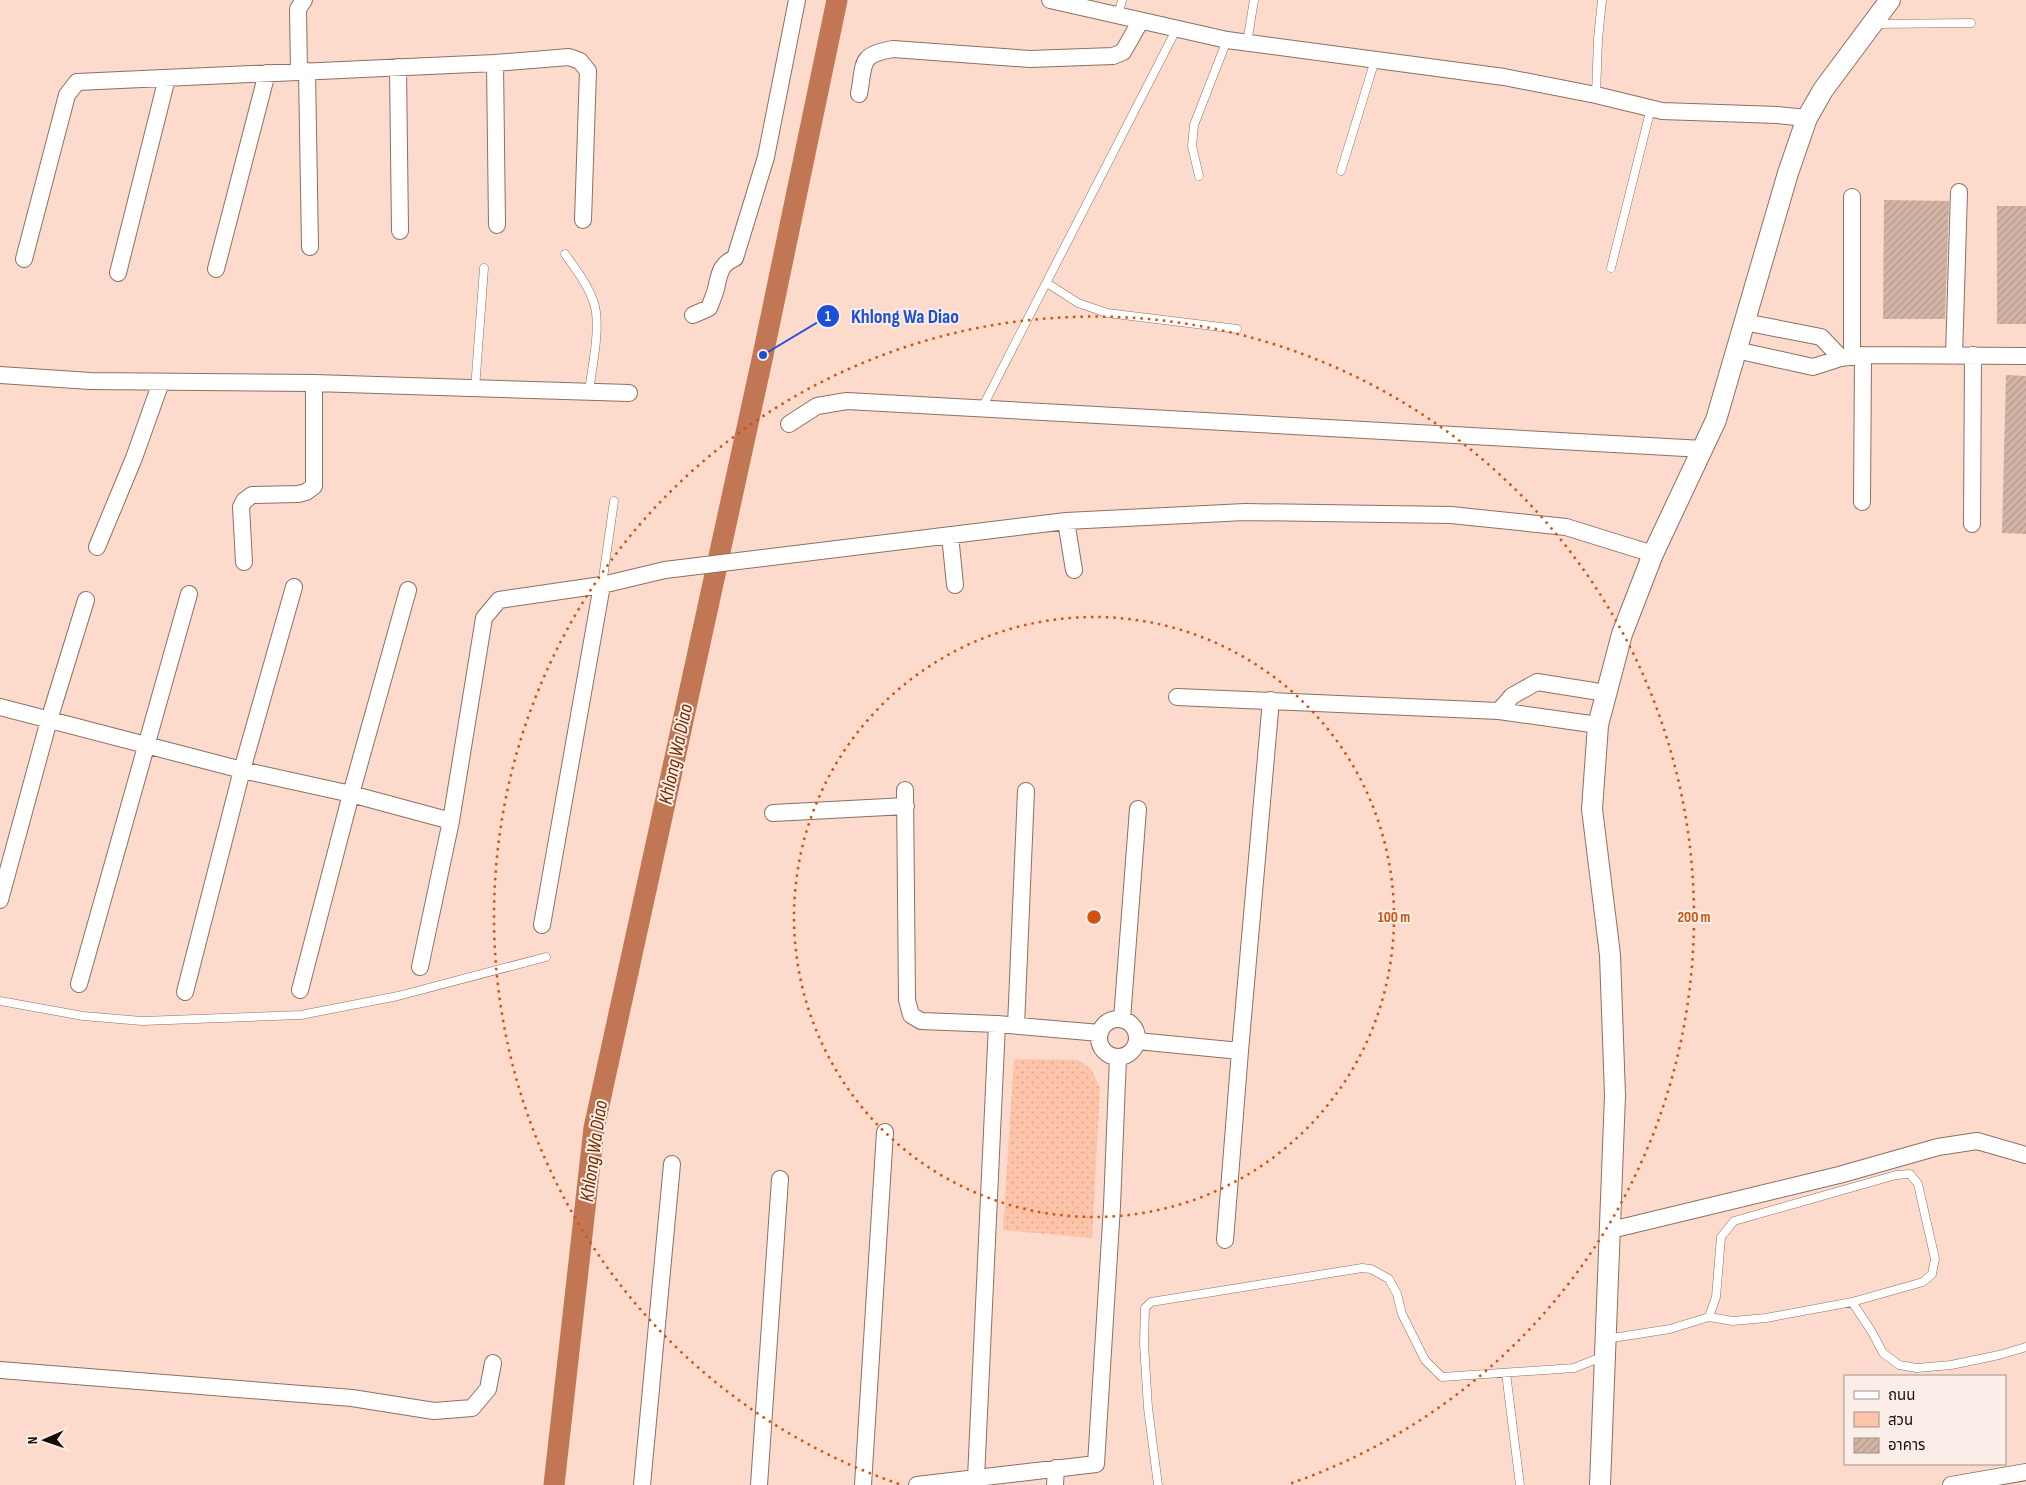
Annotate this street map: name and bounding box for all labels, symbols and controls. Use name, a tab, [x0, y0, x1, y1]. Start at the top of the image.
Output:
callout: Khlong Wa Diao	[816, 298, 969, 333]
text: Khlong Wa Diao	[851, 305, 959, 329]
text: 1	[825, 307, 831, 326]
water label: Khlong Wa Diao	[654, 702, 698, 807]
centre of rings	[1085, 908, 1103, 926]
text: 100 m	[1378, 908, 1410, 927]
text: 200 m	[1677, 908, 1711, 927]
water label: Khlong Wa Diao	[575, 1099, 613, 1203]
legend	[1844, 1375, 2006, 1465]
text: ถนน	[1888, 1386, 1915, 1405]
text: สวน	[1888, 1411, 1913, 1430]
north arrow	[20, 1415, 70, 1465]
text: N	[24, 1436, 41, 1444]
text: อาคาร	[1888, 1436, 1925, 1455]

